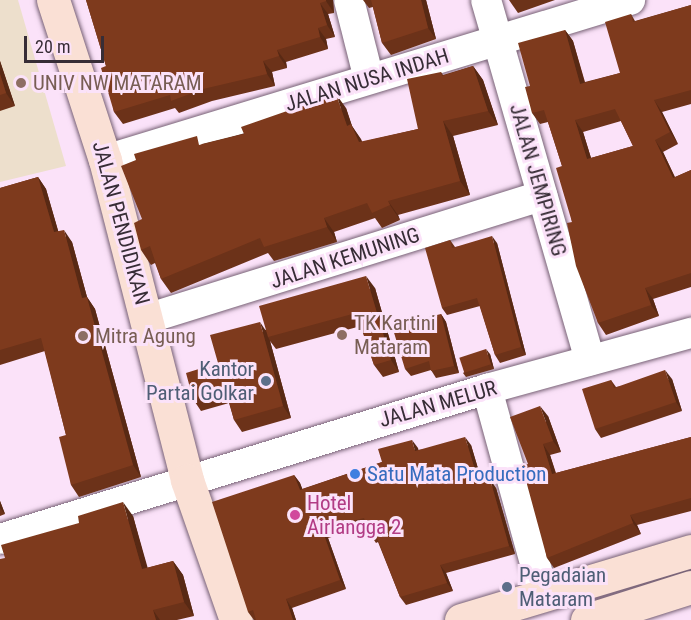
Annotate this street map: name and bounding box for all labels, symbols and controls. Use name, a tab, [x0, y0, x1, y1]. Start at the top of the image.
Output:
scale bar	[27, 24, 106, 62]
text: 20 m	[35, 36, 70, 57]
street label: JALAN NUSA INDAH	[282, 43, 452, 117]
place label: UNIV NW MATARAM	[33, 70, 202, 96]
marker: UNIV NW MATARAM	[14, 76, 28, 90]
street label: JALAN JEMPIRING	[504, 101, 572, 259]
street label: JALAN PENDIDIKAN	[87, 138, 155, 308]
street label: JALAN KEMUNING	[267, 222, 423, 294]
place label: TK Kartini Mataram	[354, 310, 436, 360]
place label: Mitra Agung	[95, 323, 196, 349]
marker: TK Kartini Mataram	[335, 328, 349, 342]
marker: Mitra Agung	[76, 329, 90, 343]
place label: Kantor Partai Golkar	[146, 356, 254, 406]
marker: Kantor Partai Golkar	[259, 374, 273, 388]
street label: JALAN MELUR	[376, 375, 500, 433]
place label: Satu Mata Production	[367, 461, 547, 487]
marker: Satu Mata Production	[348, 467, 362, 481]
place label: Hotel Airlangga 2	[307, 490, 401, 540]
marker: Hotel Airlangga 2	[288, 508, 302, 522]
place label: Pegadaian Mataram	[519, 562, 606, 612]
marker: Pegadaian Mataram	[500, 580, 514, 594]

